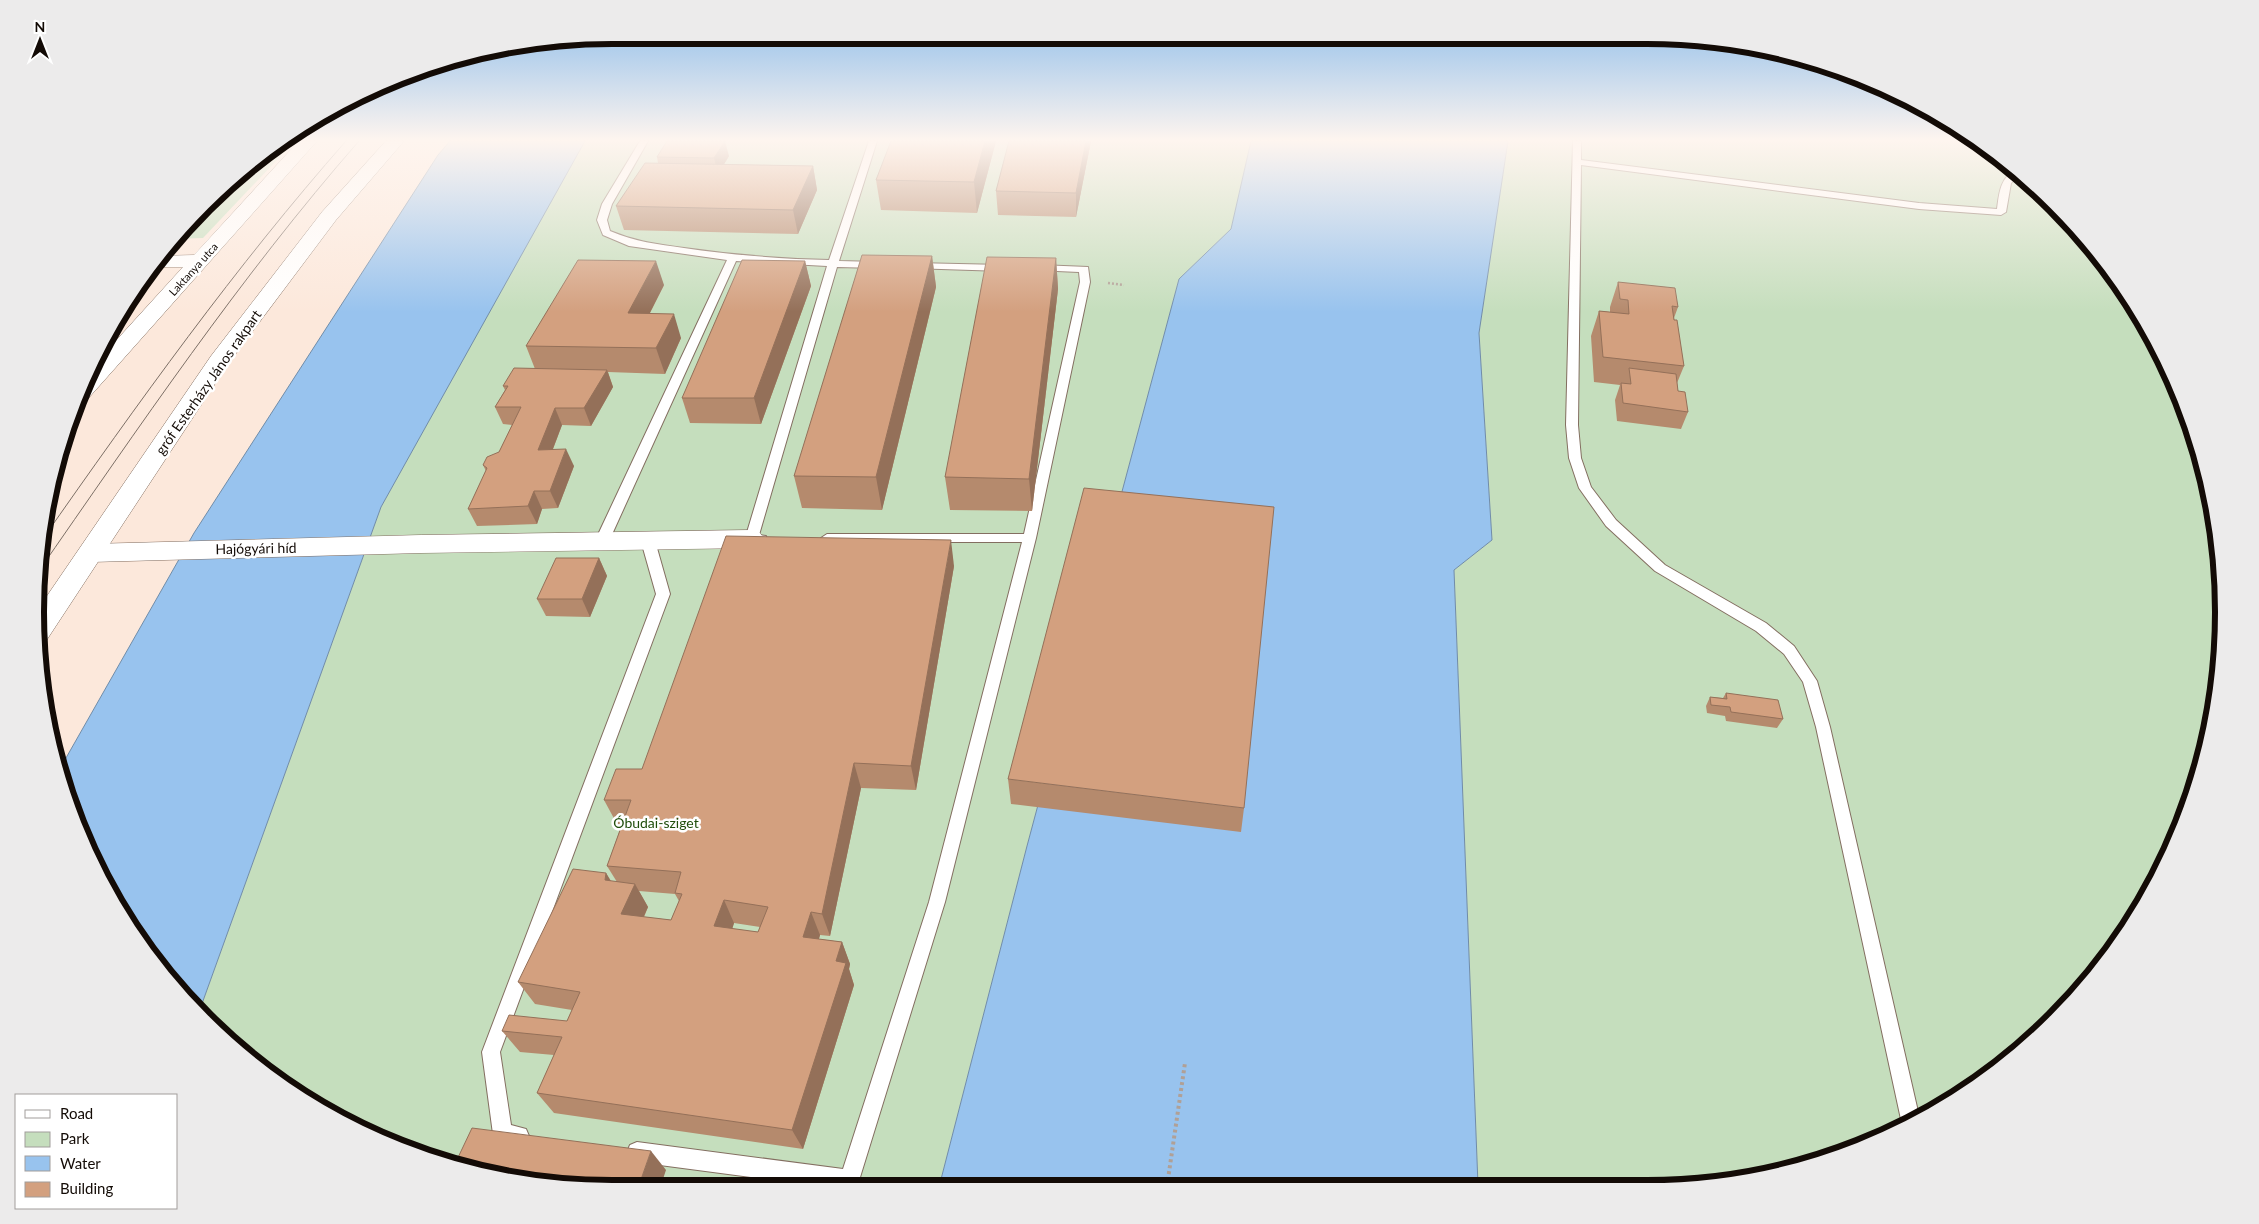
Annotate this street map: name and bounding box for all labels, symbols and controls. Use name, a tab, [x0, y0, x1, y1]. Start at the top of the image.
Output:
north arrow	[15, 15, 65, 65]
text: N	[35, 18, 45, 35]
street label: Laktanya utca	[166, 240, 220, 298]
street label: gróf Esterházy János rakpart	[151, 306, 265, 458]
street label: Hajógyári híd	[215, 539, 297, 557]
park label: Óbudai-sziget	[613, 814, 699, 831]
legend	[15, 1094, 178, 1209]
text: Road	[60, 1104, 93, 1122]
text: Park	[60, 1129, 90, 1147]
text: Water	[60, 1154, 101, 1172]
text: Building	[60, 1179, 113, 1197]

